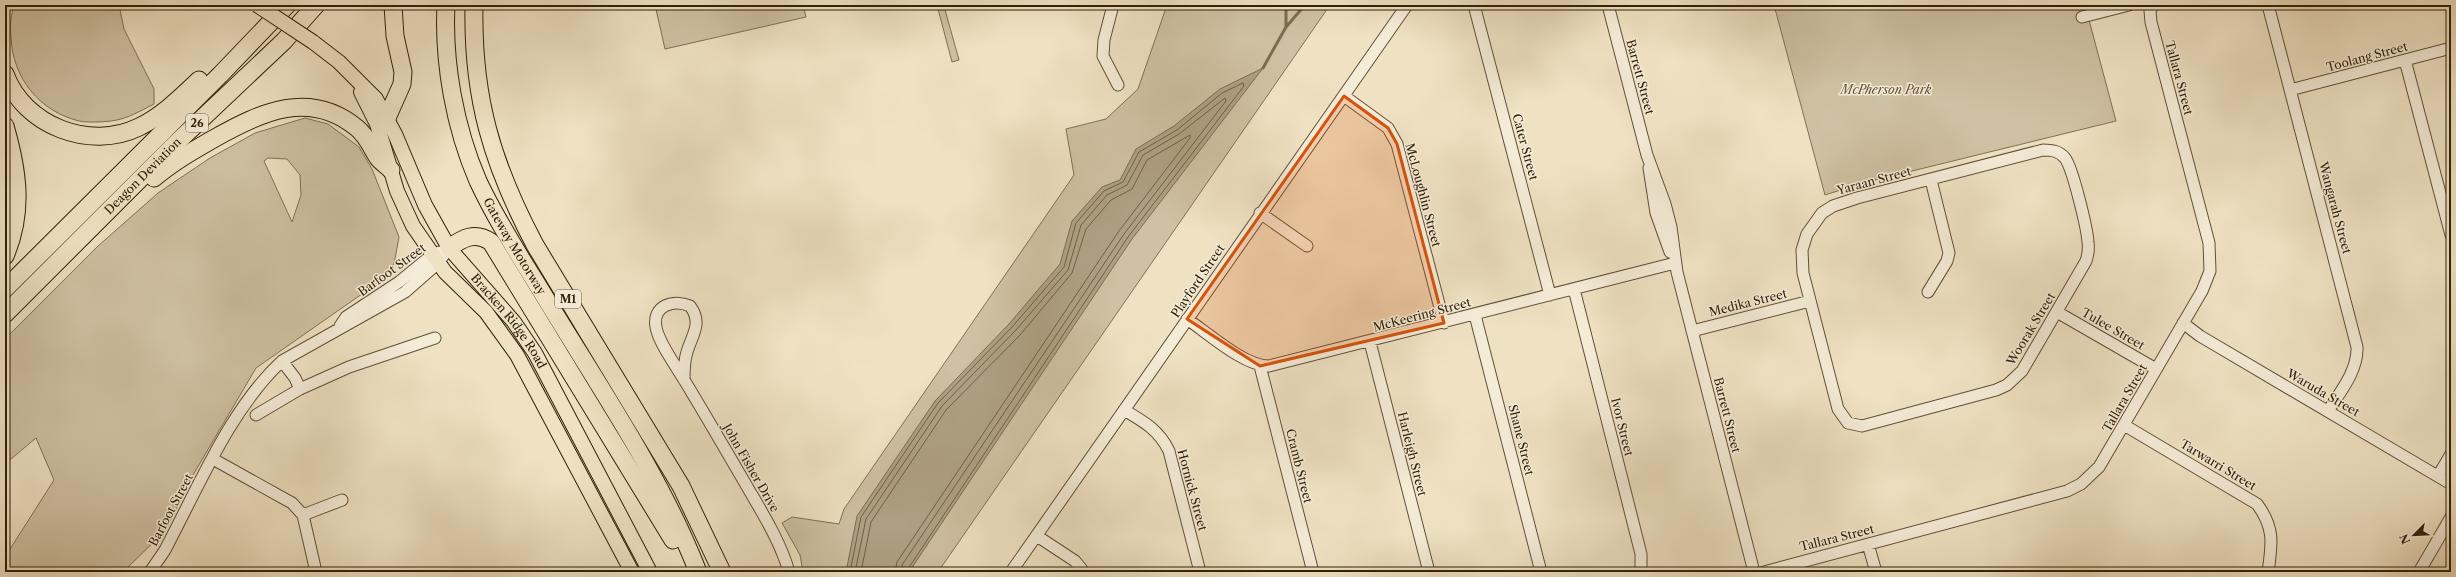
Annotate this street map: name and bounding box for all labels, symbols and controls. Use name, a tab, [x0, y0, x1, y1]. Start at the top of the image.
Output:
street label: Barrett Street	[1623, 38, 1658, 117]
street label: Toolang Street	[2325, 38, 2410, 75]
street label: Tallara Street	[2162, 39, 2197, 117]
park label: McPherson Park	[1839, 82, 1932, 97]
street label: Cater Street	[1509, 112, 1542, 183]
road number: 26	[186, 114, 208, 132]
street label: Deagon Deviation	[101, 134, 184, 217]
street label: McLoughlin Street	[1402, 141, 1445, 249]
street label: Wangarah Street	[2316, 159, 2355, 256]
street label: Yaraan Street	[1834, 163, 1913, 198]
street label: Gateway Motorway	[480, 195, 550, 297]
street label: Barfoot Street	[355, 240, 429, 299]
street label: Playford Street	[1168, 241, 1228, 320]
street label: Bracken Ridge Road	[468, 270, 550, 372]
street label: Medika Street	[1707, 285, 1789, 319]
street label: Woorak Street	[2002, 289, 2059, 369]
road number: M1	[555, 290, 581, 308]
street label: McKeering Street	[1371, 294, 1473, 335]
street label: Tulee Street	[2079, 305, 2148, 353]
street label: Tallara Street	[2099, 360, 2150, 434]
street label: Waruda Street	[2283, 365, 2363, 420]
street label: Barrett Street	[1711, 376, 1744, 455]
street label: Ivor Street	[1608, 396, 1637, 458]
street label: Shane Street	[1505, 403, 1538, 478]
street label: Harleigh Street	[1395, 410, 1430, 498]
street label: John Fisher Drive	[719, 419, 783, 515]
street label: Cramb Street	[1283, 427, 1316, 505]
street label: Tarwarri Street	[2177, 436, 2260, 494]
street label: Hornick Street	[1174, 447, 1211, 533]
street label: Barfoot Street	[145, 470, 196, 549]
north arrow	[2394, 515, 2434, 555]
street label: Tallara Street	[1798, 521, 1876, 554]
text: N	[2396, 531, 2413, 546]

